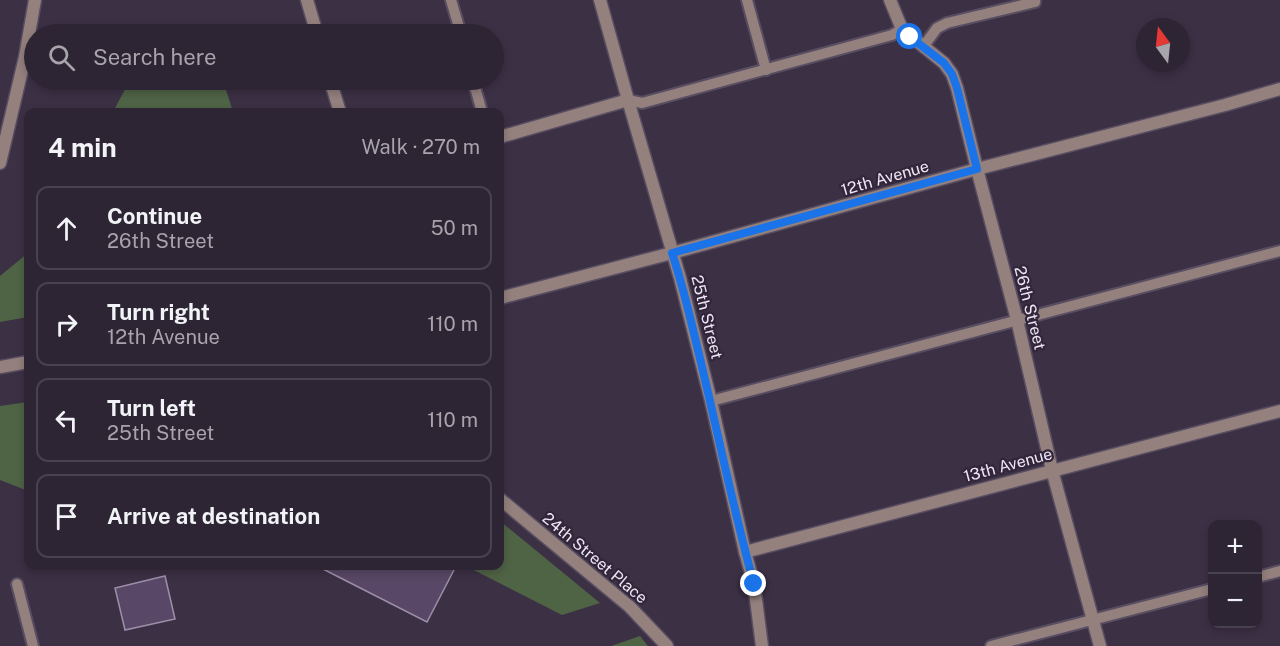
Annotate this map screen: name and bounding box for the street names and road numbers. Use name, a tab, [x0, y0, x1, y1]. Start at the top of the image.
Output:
street label: 12th Avenue	[839, 156, 931, 200]
street label: 26th Street	[1010, 264, 1050, 352]
street label: 25th Street	[687, 273, 727, 361]
street label: 13th Avenue	[962, 444, 1054, 486]
street label: 24th Street Place	[539, 509, 651, 607]

